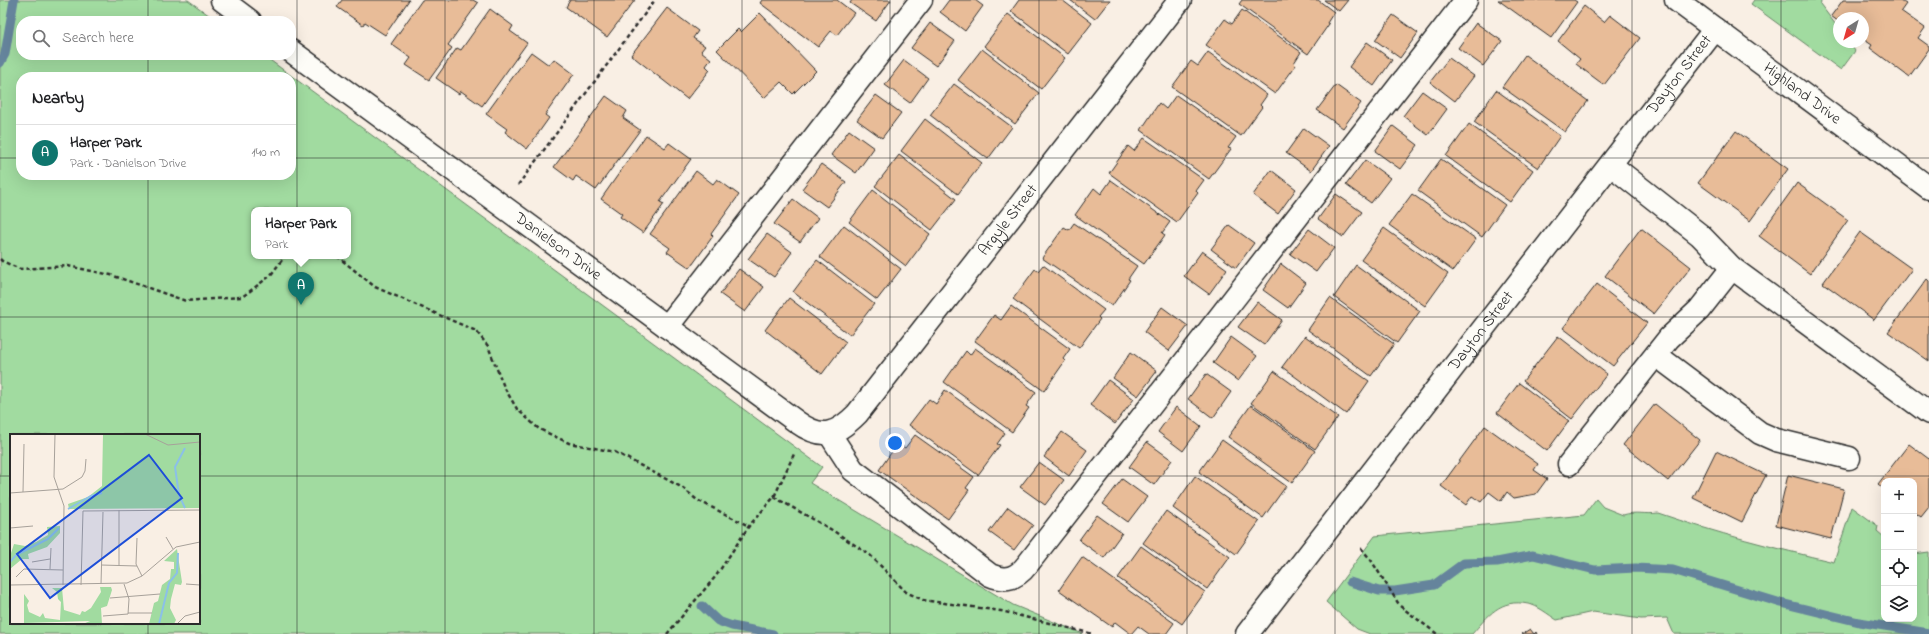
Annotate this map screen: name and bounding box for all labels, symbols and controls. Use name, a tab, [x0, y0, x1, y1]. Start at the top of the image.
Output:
north arrow	[1833, 12, 1869, 48]
search box	[16, 16, 296, 60]
icon: search	[30, 27, 52, 49]
text: Search here	[62, 27, 134, 49]
street label: Dayton Street	[1640, 29, 1719, 121]
street label: Highland Drive	[1758, 57, 1847, 131]
text: Nearby	[32, 86, 84, 111]
text: Harper Park	[70, 132, 142, 154]
text: A	[41, 143, 49, 162]
text: 140 m	[252, 143, 280, 162]
text: Park · Danielson Drive	[70, 154, 186, 173]
street label: Argyle Street	[973, 179, 1044, 261]
street label: Danielson Drive	[509, 206, 607, 287]
popup	[251, 207, 351, 259]
text: Harper Park	[265, 213, 337, 235]
text: Park	[265, 235, 289, 254]
pin: A	[288, 272, 314, 305]
street label: Dayton Street	[1442, 286, 1520, 377]
your location	[885, 433, 905, 453]
inset map	[10, 434, 200, 624]
map controls	[1881, 478, 1917, 622]
button: +	[1881, 478, 1917, 514]
button: −	[1881, 514, 1917, 550]
button: locate	[1881, 550, 1917, 586]
button: layers	[1881, 586, 1917, 622]

